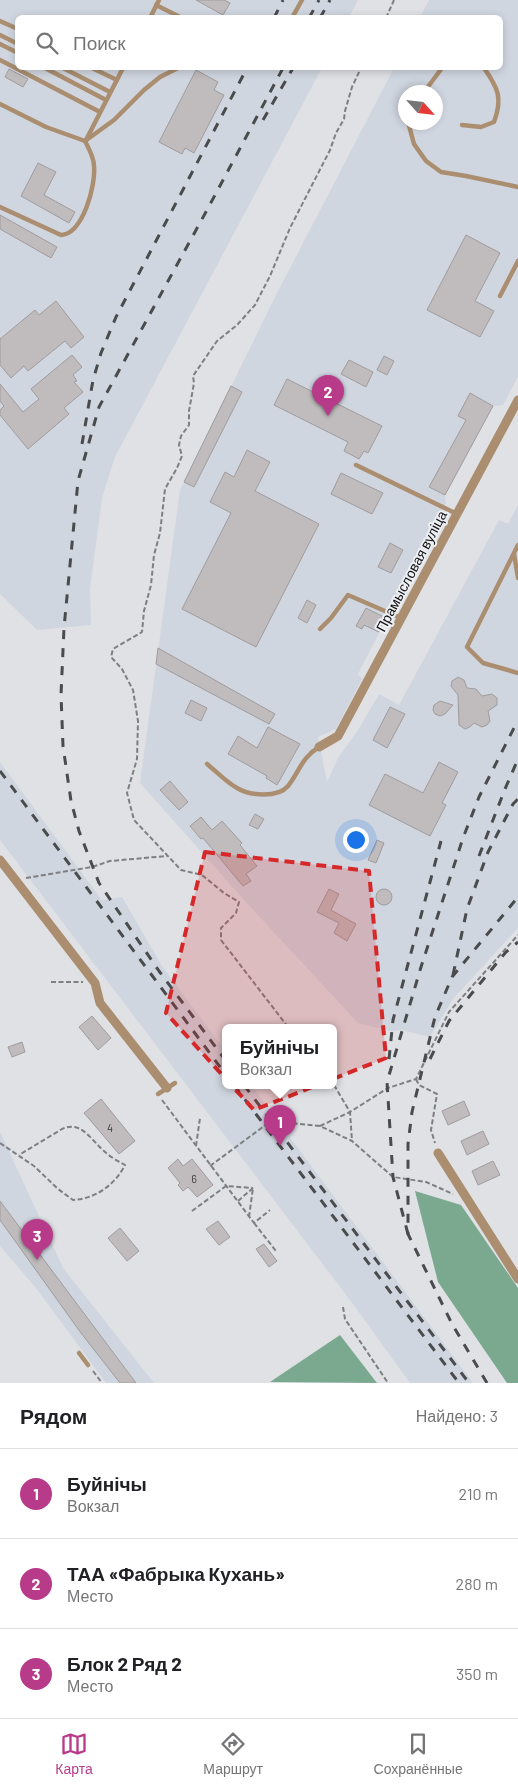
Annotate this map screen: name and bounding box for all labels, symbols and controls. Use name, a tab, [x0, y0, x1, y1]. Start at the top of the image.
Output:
search box	[15, 15, 503, 70]
icon: search	[33, 29, 61, 57]
text: Поиск	[73, 31, 126, 54]
north arrow	[398, 85, 443, 130]
pin: 2	[312, 375, 344, 416]
street label: Прамысловая вуліца	[372, 507, 450, 634]
your location	[343, 827, 369, 853]
popup	[222, 1024, 337, 1089]
text: Буйнічы	[240, 1035, 319, 1058]
text: Вокзал	[240, 1059, 292, 1078]
pin: 1	[264, 1105, 296, 1146]
house number: 4	[107, 1121, 113, 1134]
house number: 6	[191, 1172, 197, 1185]
pin: 3	[21, 1219, 53, 1260]
text: Рядом	[20, 1403, 87, 1428]
text: Найдено: 3	[416, 1406, 498, 1425]
text: Буйнічы	[67, 1472, 147, 1495]
text: 1	[33, 1484, 39, 1503]
text: 210 m	[459, 1484, 498, 1503]
text: Вокзал	[67, 1496, 119, 1515]
text: ТАА «Фабрыка Кухань»	[67, 1562, 285, 1585]
text: 2	[32, 1574, 40, 1593]
text: 280 m	[456, 1574, 498, 1593]
text: Место	[67, 1586, 113, 1605]
text: Блок 2 Ряд 2	[67, 1652, 182, 1675]
text: 3	[32, 1664, 40, 1683]
text: 350 m	[456, 1664, 498, 1683]
text: Место	[67, 1676, 113, 1695]
tab: Карта	[55, 1730, 93, 1777]
tab: Маршрут	[203, 1730, 263, 1777]
tab: Сохранённые	[374, 1730, 463, 1777]

